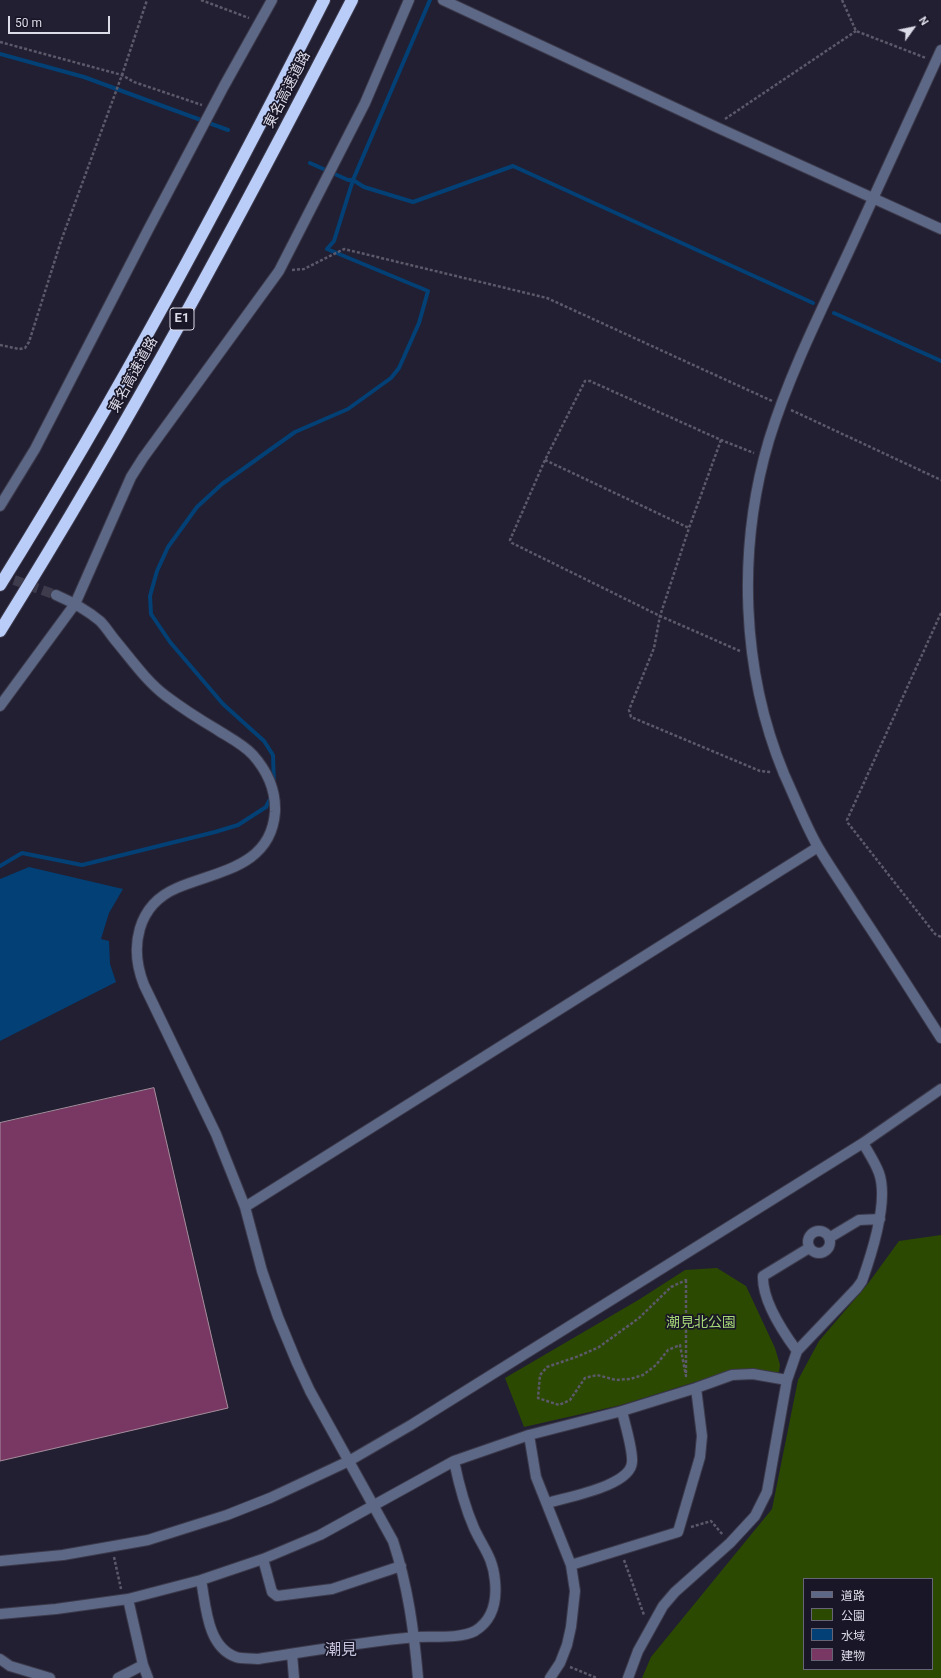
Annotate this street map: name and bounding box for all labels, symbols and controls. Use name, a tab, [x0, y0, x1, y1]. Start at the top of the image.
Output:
scale bar	[10, 8, 112, 34]
north arrow	[893, 8, 933, 48]
text: N	[916, 14, 931, 28]
text: 50 m	[15, 16, 42, 30]
street label: 東名高速道路	[261, 49, 315, 131]
road number: E1	[170, 308, 194, 330]
street label: 東名高速道路	[106, 334, 162, 416]
park label: 潮見北公園	[666, 1315, 736, 1331]
legend	[803, 1578, 933, 1670]
text: 道路	[841, 1589, 865, 1603]
text: 公園	[841, 1609, 865, 1623]
text: 水域	[841, 1629, 865, 1643]
district label: 潮見	[325, 1641, 357, 1661]
text: 建物	[841, 1649, 865, 1663]

